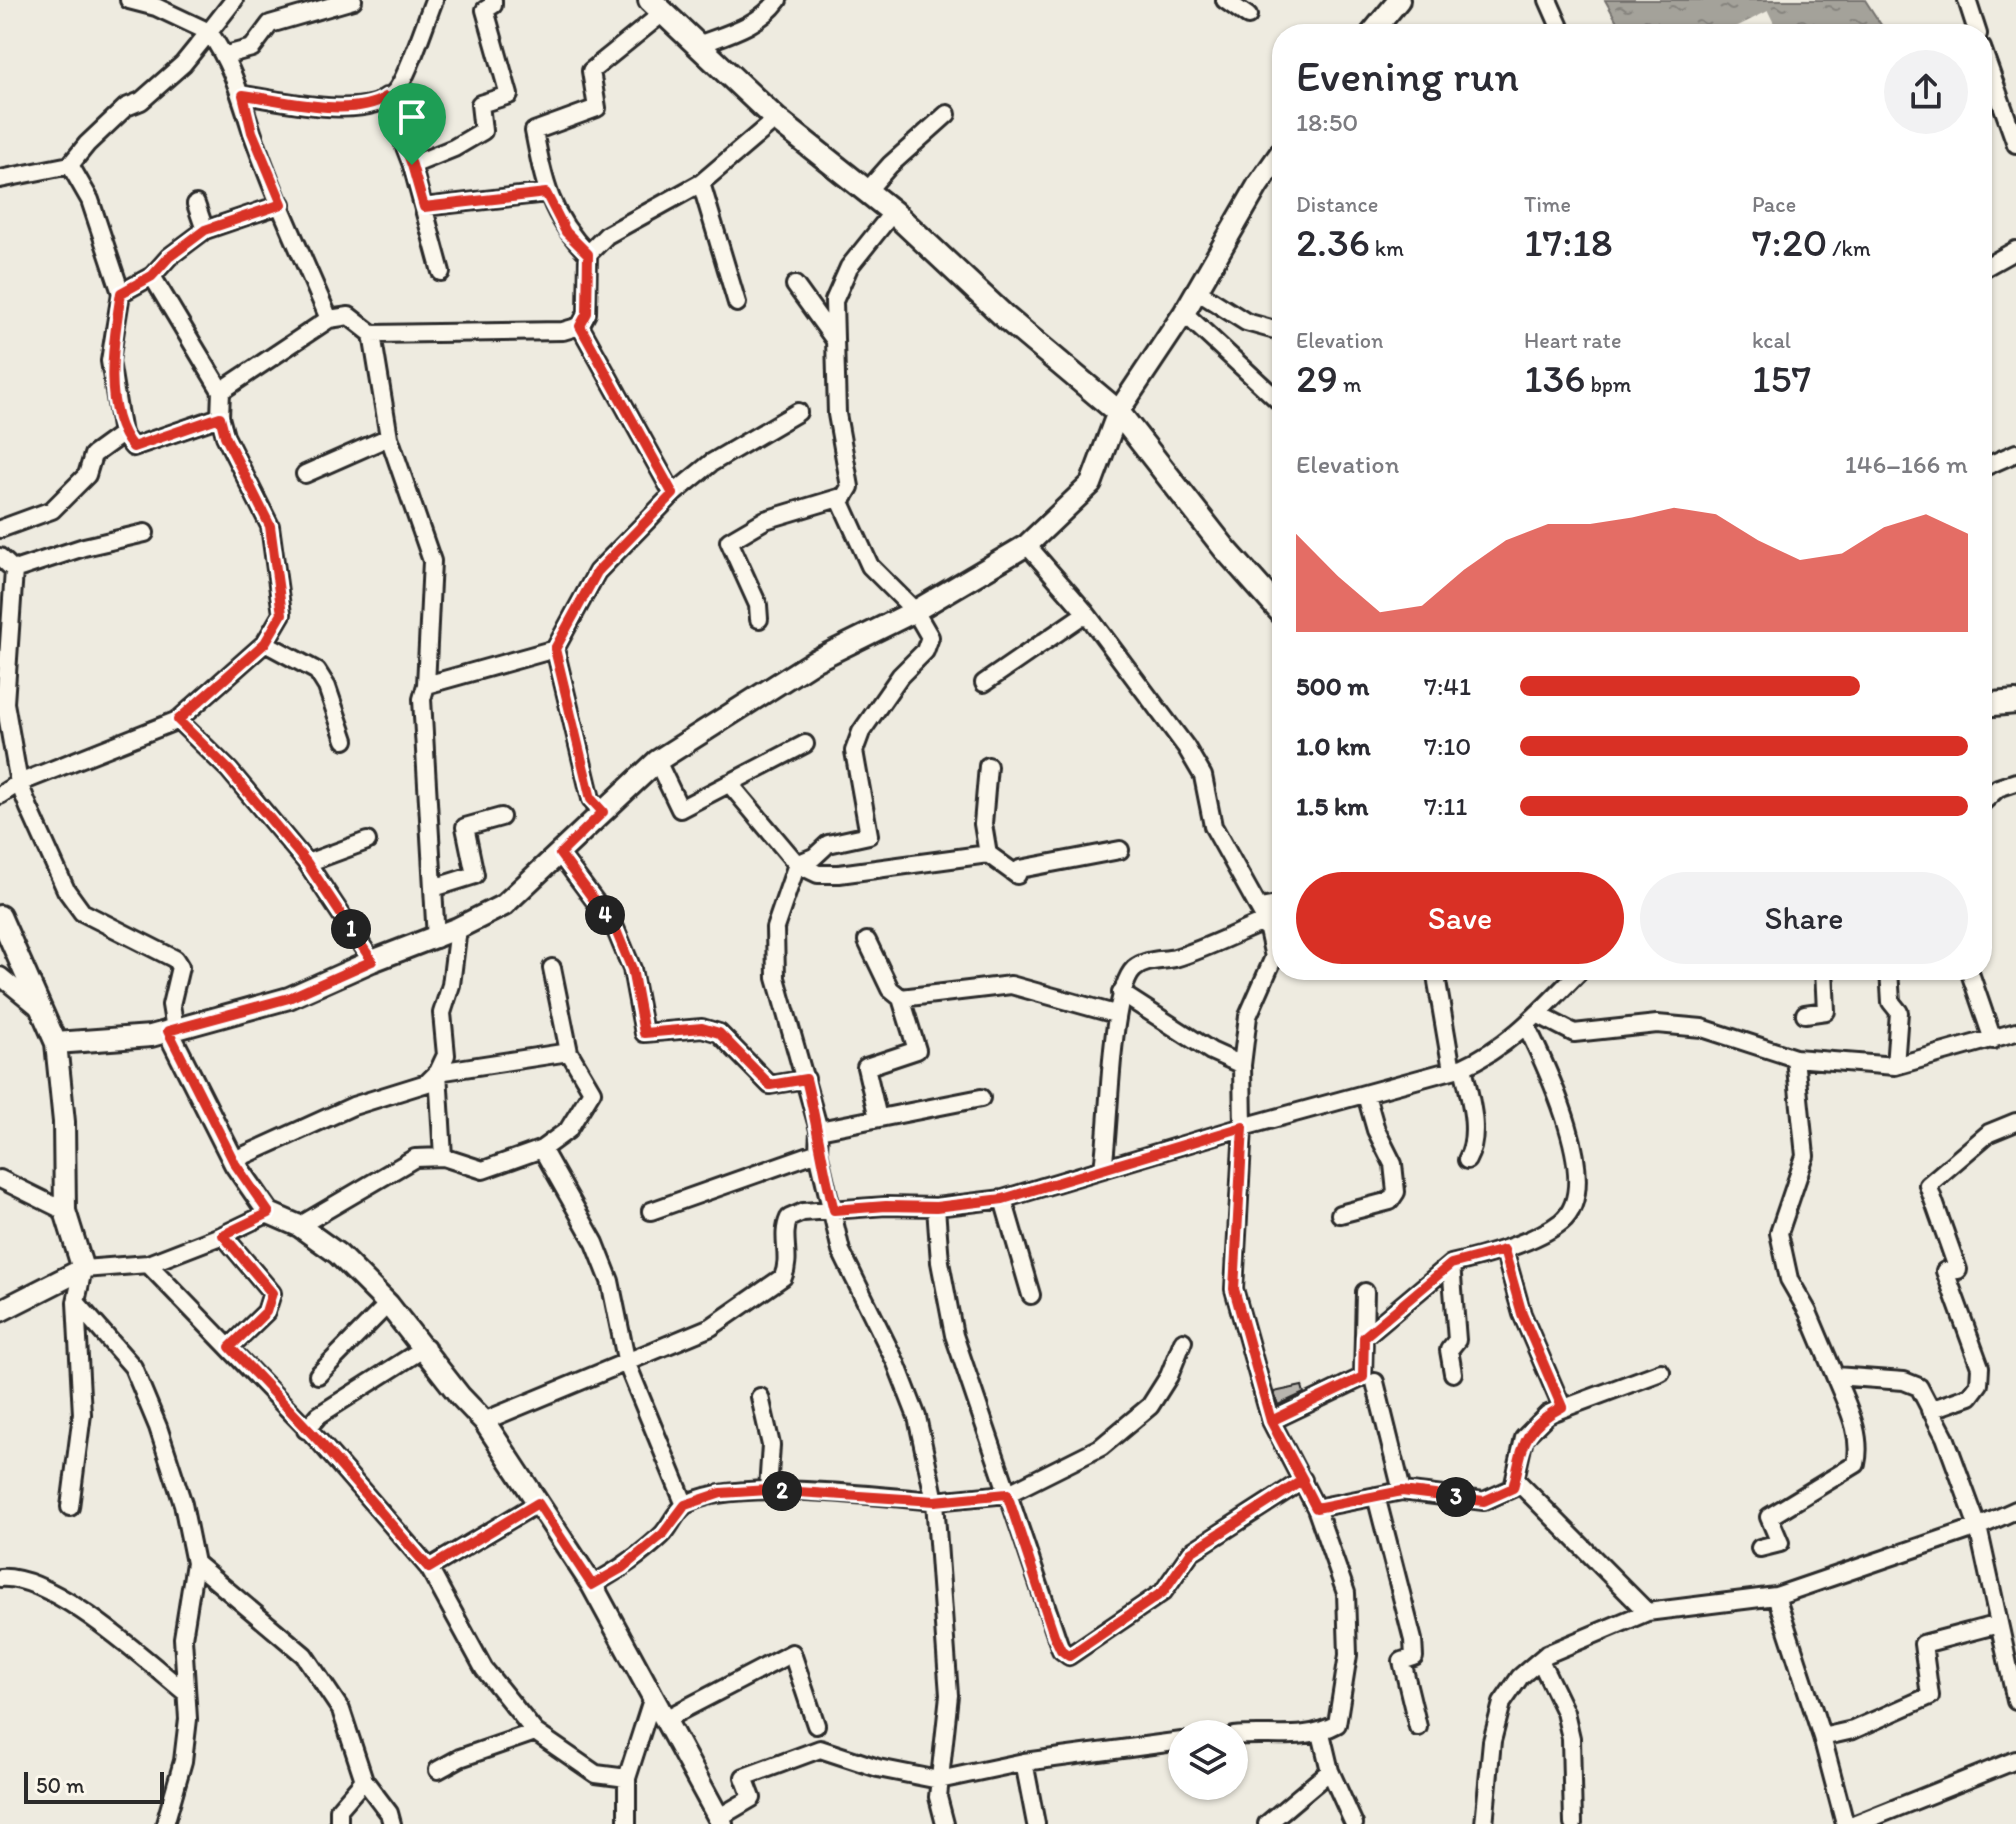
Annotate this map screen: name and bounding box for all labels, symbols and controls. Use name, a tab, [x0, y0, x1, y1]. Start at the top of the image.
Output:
text: Evening run	[1296, 49, 1519, 102]
button: share	[1884, 50, 1968, 134]
pin	[378, 83, 446, 165]
icon: arrive	[390, 95, 434, 139]
text: 18:50	[1296, 106, 1358, 138]
text: Distance	[1296, 191, 1378, 218]
text: Time	[1524, 191, 1571, 218]
text: Pace	[1752, 191, 1796, 218]
text: 2.36	[1296, 218, 1370, 266]
text: 17:18	[1524, 218, 1613, 266]
text: 7:20	[1752, 218, 1827, 266]
text: km	[1370, 235, 1404, 262]
text: /km	[1827, 235, 1871, 262]
text: Elevation	[1296, 327, 1383, 354]
text: Heart rate	[1524, 327, 1621, 354]
text: kcal	[1752, 327, 1791, 354]
text: 29	[1296, 354, 1338, 402]
text: 136	[1524, 354, 1586, 402]
text: 157	[1752, 354, 1811, 402]
text: m	[1338, 371, 1361, 398]
text: bpm	[1586, 371, 1631, 398]
text: Elevation	[1296, 448, 1399, 480]
text: 146–166 m	[1845, 448, 1968, 480]
text: 500 m	[1296, 670, 1369, 702]
text: 7:41	[1424, 670, 1471, 702]
text: 1.0 km	[1296, 730, 1371, 762]
text: 7:10	[1424, 730, 1471, 762]
text: 1.5 km	[1296, 790, 1368, 822]
text: 7:11	[1424, 790, 1467, 822]
button: Save	[1296, 872, 1624, 964]
button: Share	[1640, 872, 1968, 964]
pin: 4	[585, 895, 625, 935]
text: 4	[598, 901, 612, 928]
pin: 1	[331, 909, 371, 949]
text: 1	[346, 915, 356, 942]
pin: 2	[762, 1471, 802, 1511]
text: 2	[776, 1477, 788, 1504]
pin: 3	[1436, 1477, 1476, 1517]
text: 3	[1450, 1483, 1462, 1510]
map controls	[1168, 1720, 1248, 1800]
button: layers	[1168, 1720, 1248, 1800]
scale bar	[24, 1768, 164, 1804]
text: 50 m	[36, 1772, 85, 1799]

